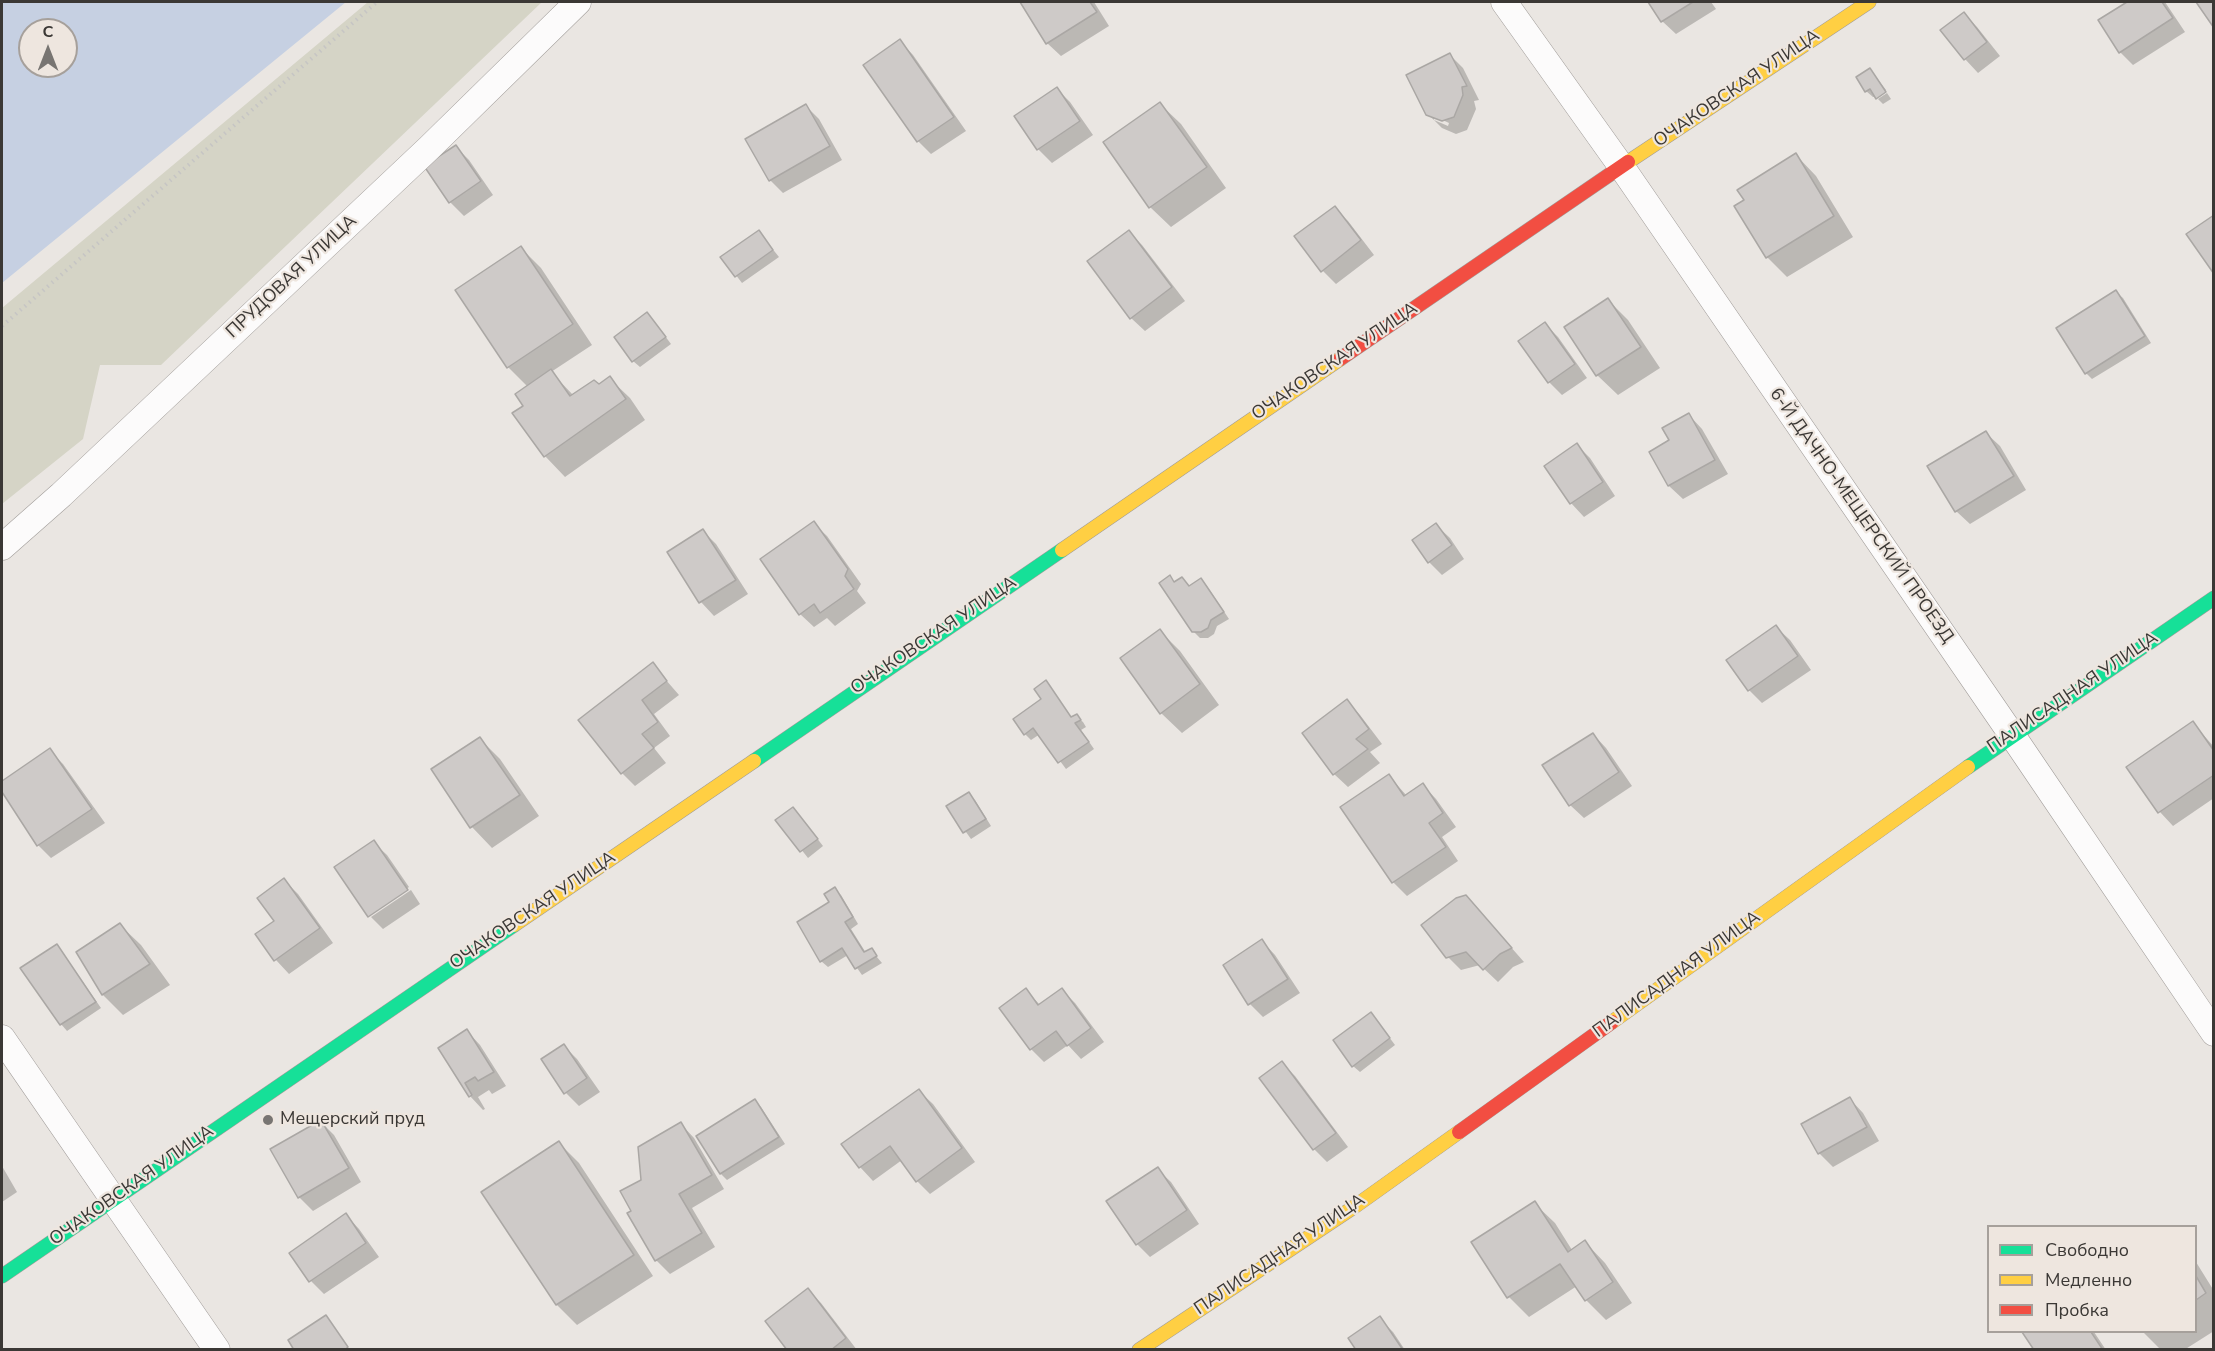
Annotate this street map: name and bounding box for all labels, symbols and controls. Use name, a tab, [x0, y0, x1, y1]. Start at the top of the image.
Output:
north arrow	[18, 18, 78, 78]
text: С	[43, 21, 53, 43]
street label: ОЧАКОВСКАЯ УЛИЦА	[1650, 25, 1824, 153]
street label: ПРУДОВАЯ УЛИЦА	[222, 211, 362, 343]
street label: ОЧАКОВСКАЯ УЛИЦА	[1248, 298, 1422, 426]
street label: 6-Й ДАЧНО-МЕЩЕРСКИЙ ПРОЕЗД	[1764, 384, 1958, 648]
street label: ОЧАКОВСКАЯ УЛИЦА	[847, 572, 1021, 700]
street label: ПАЛИСАДНАЯ УЛИЦА	[1983, 628, 2163, 758]
street label: ОЧАКОВСКАЯ УЛИЦА	[446, 847, 620, 975]
street label: ПАЛИСАДНАЯ УЛИЦА	[1589, 907, 1765, 1043]
place label: Мещерский пруд	[280, 1109, 425, 1131]
marker: Мещерский пруд	[261, 1113, 275, 1127]
street label: ОЧАКОВСКАЯ УЛИЦА	[46, 1121, 218, 1251]
street label: ПАЛИСАДНАЯ УЛИЦА	[1190, 1190, 1370, 1320]
legend	[1987, 1225, 2197, 1333]
text: Свободно	[2045, 1238, 2129, 1262]
text: Медленно	[2045, 1268, 2132, 1292]
text: Пробка	[2045, 1298, 2109, 1322]

